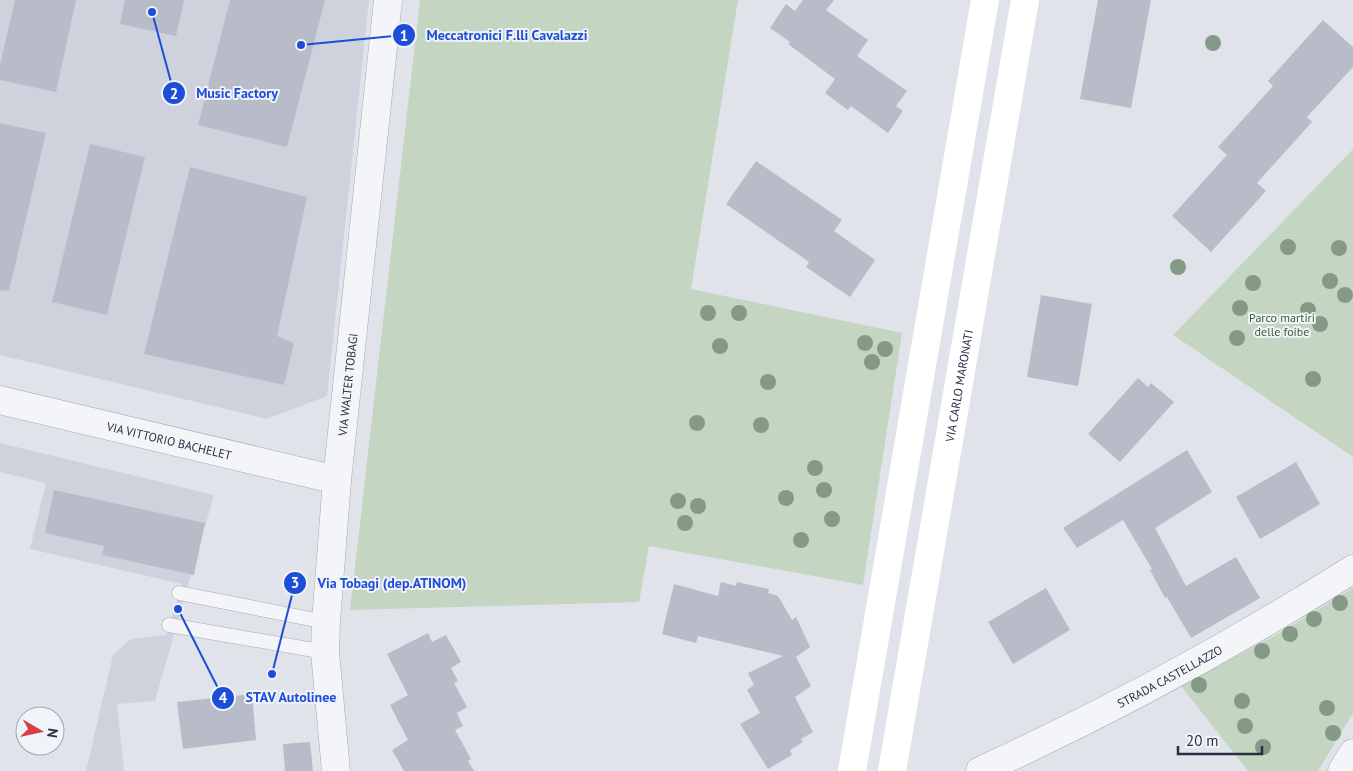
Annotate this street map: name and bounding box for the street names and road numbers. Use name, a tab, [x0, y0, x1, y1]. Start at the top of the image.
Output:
street label: VIA CARLO MARONATI	[941, 328, 976, 444]
street label: VIA WALTER TOBAGI	[334, 332, 360, 438]
street label: VIA VITTORIO BACHELET	[104, 418, 234, 462]
street label: STRADA CASTELLAZZO	[1114, 642, 1225, 711]

